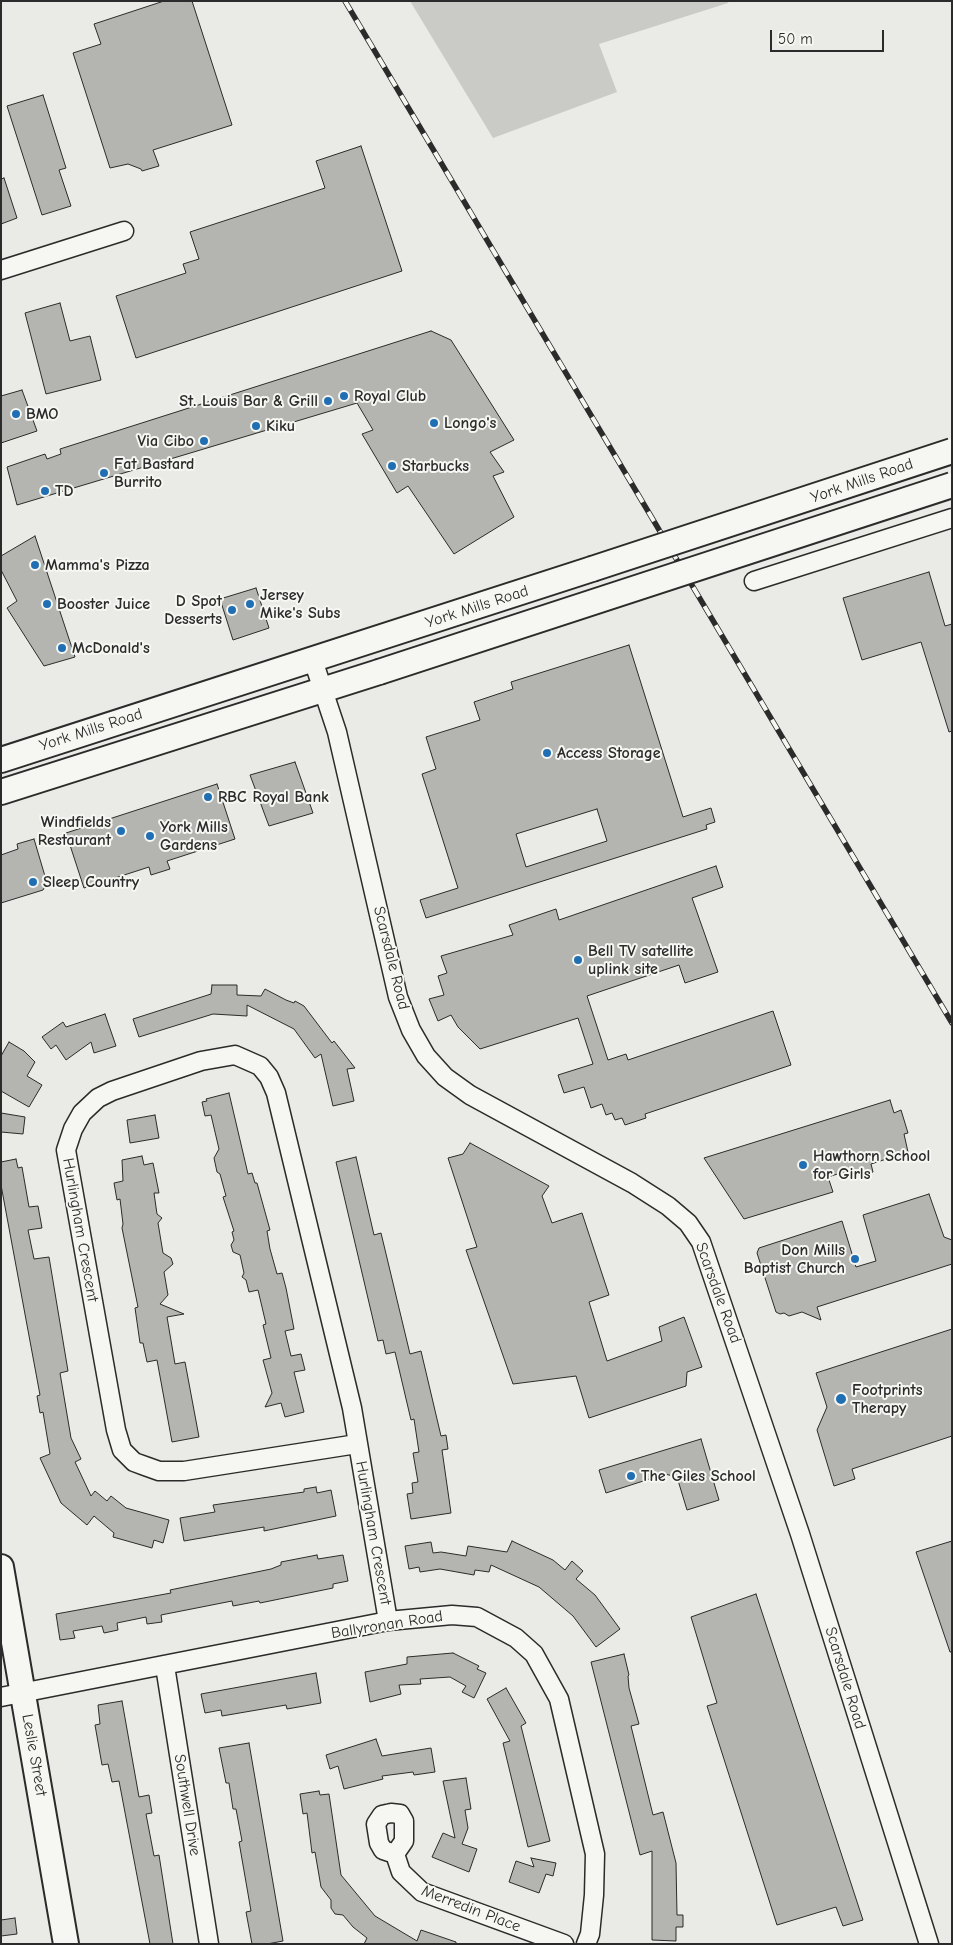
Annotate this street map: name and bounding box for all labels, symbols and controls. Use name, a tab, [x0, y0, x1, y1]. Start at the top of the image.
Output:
scale bar	[773, 20, 887, 52]
text: 50 m	[778, 30, 813, 48]
place label: Royal Club	[354, 386, 426, 406]
marker: Royal Club	[338, 390, 350, 402]
place label: St. Louis Bar & Grill	[179, 391, 318, 411]
marker: St. Louis Bar & Grill	[322, 395, 334, 407]
place label: BMO	[26, 404, 59, 424]
marker: BMO	[10, 408, 22, 420]
place label: Longo's	[444, 413, 496, 433]
place label: Kiku	[266, 416, 295, 436]
marker: Longo's	[428, 417, 440, 429]
marker: Kiku	[250, 420, 262, 432]
place label: Via Cibo	[138, 431, 194, 451]
marker: Via Cibo	[198, 435, 210, 447]
place label: Fat Bastard Burrito	[114, 454, 194, 492]
street label: York Mills Road	[808, 454, 916, 508]
place label: Starbucks	[402, 456, 469, 476]
marker: Starbucks	[386, 460, 398, 472]
marker: Fat Bastard Burrito	[98, 467, 110, 479]
place label: TD	[55, 481, 73, 501]
marker: TD	[39, 485, 51, 497]
place label: Mamma's Pizza	[45, 555, 150, 575]
marker: Mamma's Pizza	[29, 559, 41, 571]
street label: York Mills Road	[423, 581, 531, 633]
place label: Jersey Mike's Subs	[260, 585, 340, 623]
place label: D Spot Desserts	[164, 591, 222, 629]
place label: Booster Juice	[57, 594, 150, 614]
marker: Booster Juice	[41, 598, 53, 610]
marker: Jersey Mike's Subs	[244, 598, 256, 610]
marker: D Spot Desserts	[226, 604, 238, 616]
place label: McDonald's	[72, 638, 150, 658]
marker: McDonald's	[56, 642, 68, 654]
street label: York Mills Road	[37, 704, 145, 756]
place label: Access Storage	[557, 743, 661, 763]
marker: Access Storage	[541, 747, 553, 759]
place label: RBC Royal Bank	[218, 787, 329, 807]
marker: RBC Royal Bank	[202, 791, 214, 803]
place label: Windfields Restaurant	[38, 812, 111, 850]
place label: York Mills Gardens	[160, 817, 228, 855]
marker: Windfields Restaurant	[115, 825, 127, 837]
marker: York Mills Gardens	[144, 830, 156, 842]
place label: Sleep Country	[43, 872, 139, 892]
marker: Sleep Country	[27, 876, 39, 888]
street label: Scarsdale Road	[369, 904, 413, 1012]
place label: Bell TV satellite uplink site	[588, 941, 693, 979]
marker: Bell TV satellite uplink site	[572, 954, 584, 966]
place label: Hawthorn School for Girls	[813, 1146, 930, 1184]
street label: Hurlingham Crescent	[58, 1157, 102, 1303]
marker: Hawthorn School for Girls	[797, 1159, 809, 1171]
street label: Scarsdale Road	[691, 1240, 745, 1346]
place label: Don Mills Baptist Church	[744, 1240, 845, 1278]
marker: Don Mills Baptist Church	[849, 1253, 861, 1265]
place label: Footprints Therapy	[852, 1380, 922, 1418]
marker: Footprints Therapy	[834, 1392, 848, 1406]
street label: Hurlingham Crescent	[351, 1460, 395, 1606]
place label: The Giles School	[641, 1466, 756, 1486]
marker: The Giles School	[625, 1470, 637, 1482]
street label: Ballyronan Road	[330, 1607, 444, 1643]
street label: Scarsdale Road	[820, 1625, 870, 1731]
street label: Leslie Street	[17, 1712, 51, 1798]
street label: Southwell Drive	[169, 1753, 205, 1857]
street label: Merredin Place	[419, 1881, 523, 1937]

